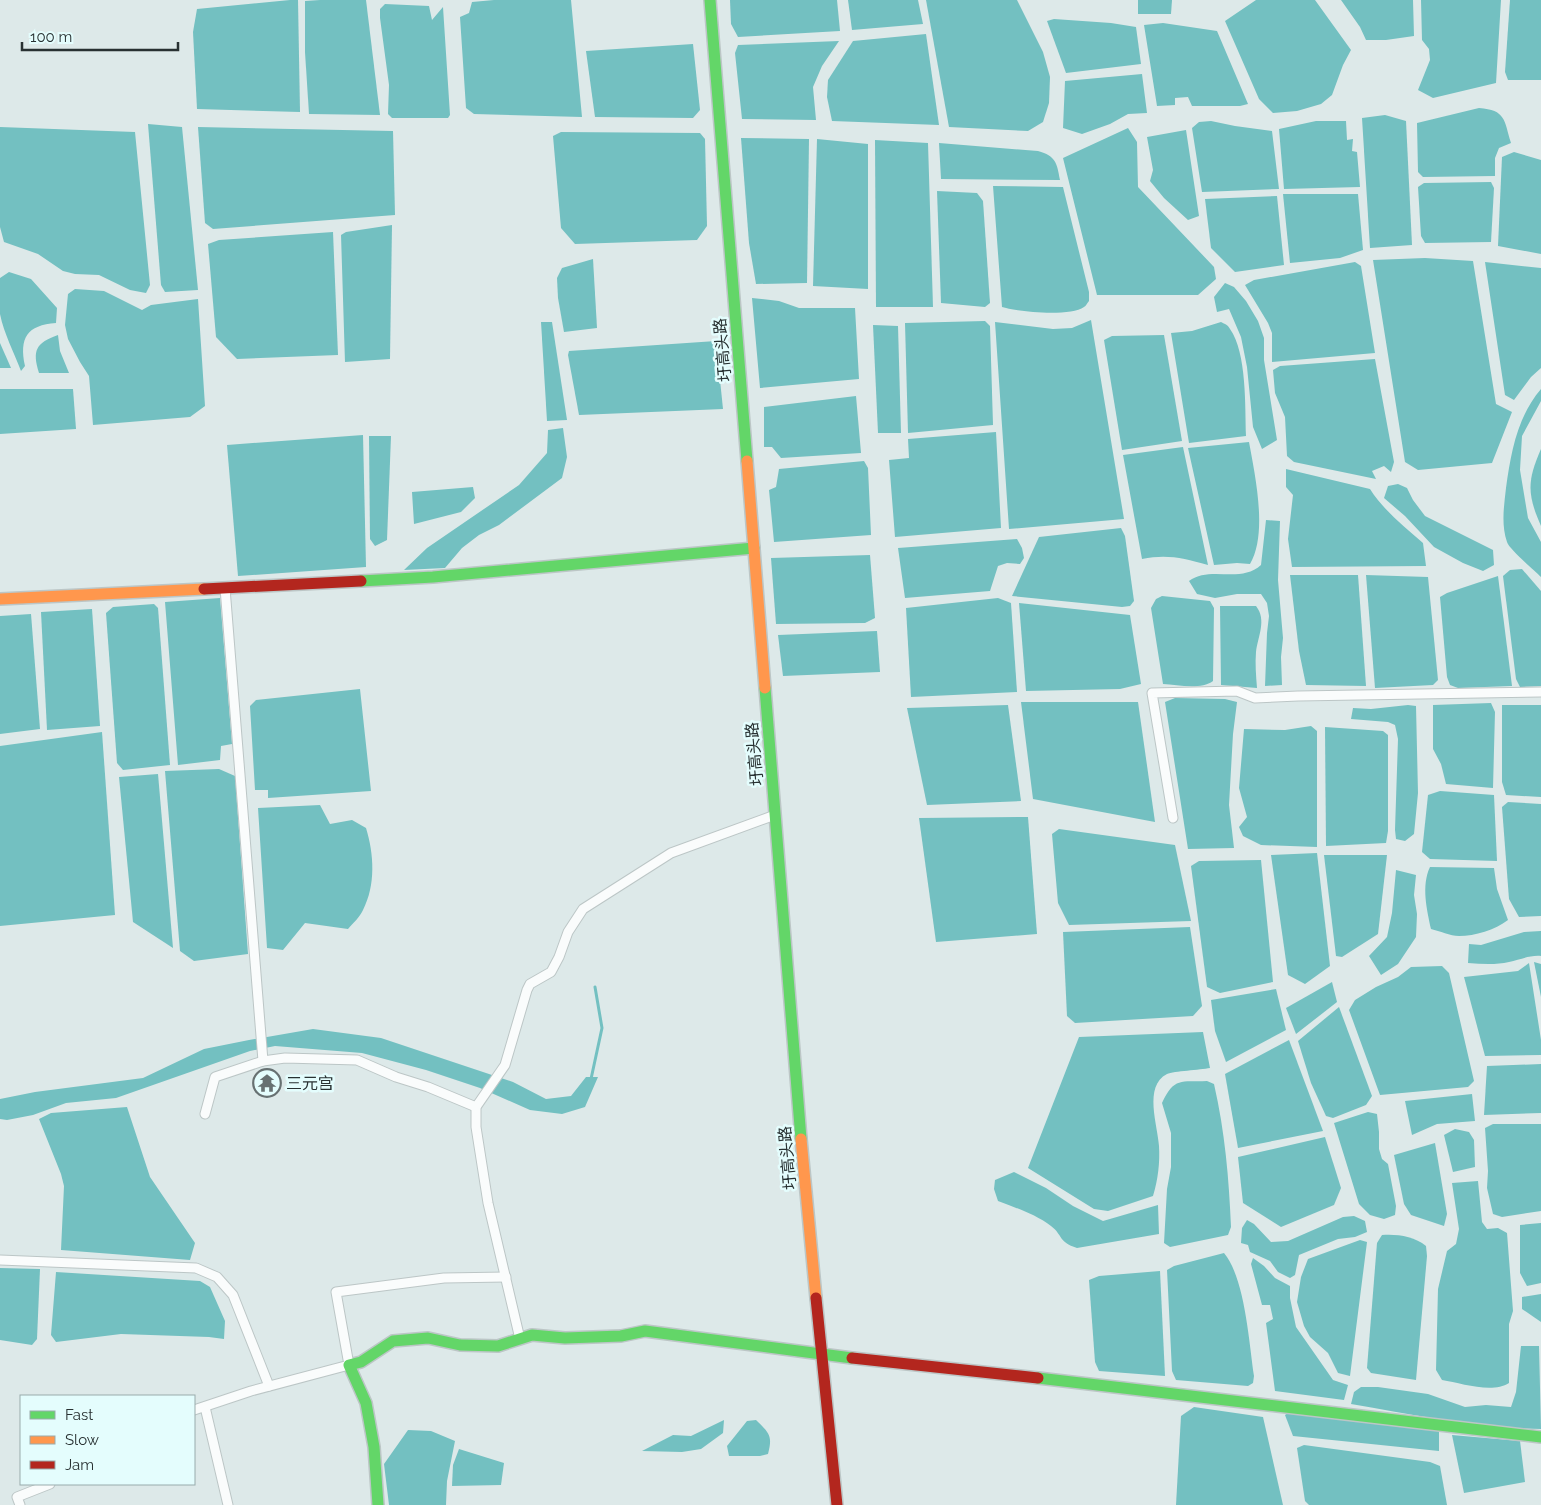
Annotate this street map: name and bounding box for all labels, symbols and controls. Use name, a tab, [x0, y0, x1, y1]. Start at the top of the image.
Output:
scale bar	[22, 20, 179, 52]
text: 100 m	[30, 28, 72, 46]
street label: 圩高头路	[710, 317, 735, 383]
street label: 圩高头路	[742, 721, 767, 787]
temple icon: 三元宫	[252, 1068, 282, 1098]
place label: 三元宫	[286, 1074, 334, 1093]
street label: 圩高头路	[775, 1125, 800, 1191]
legend	[20, 1395, 195, 1485]
text: Fast	[65, 1406, 93, 1424]
text: Slow	[65, 1431, 99, 1449]
text: Jam	[65, 1456, 94, 1474]

